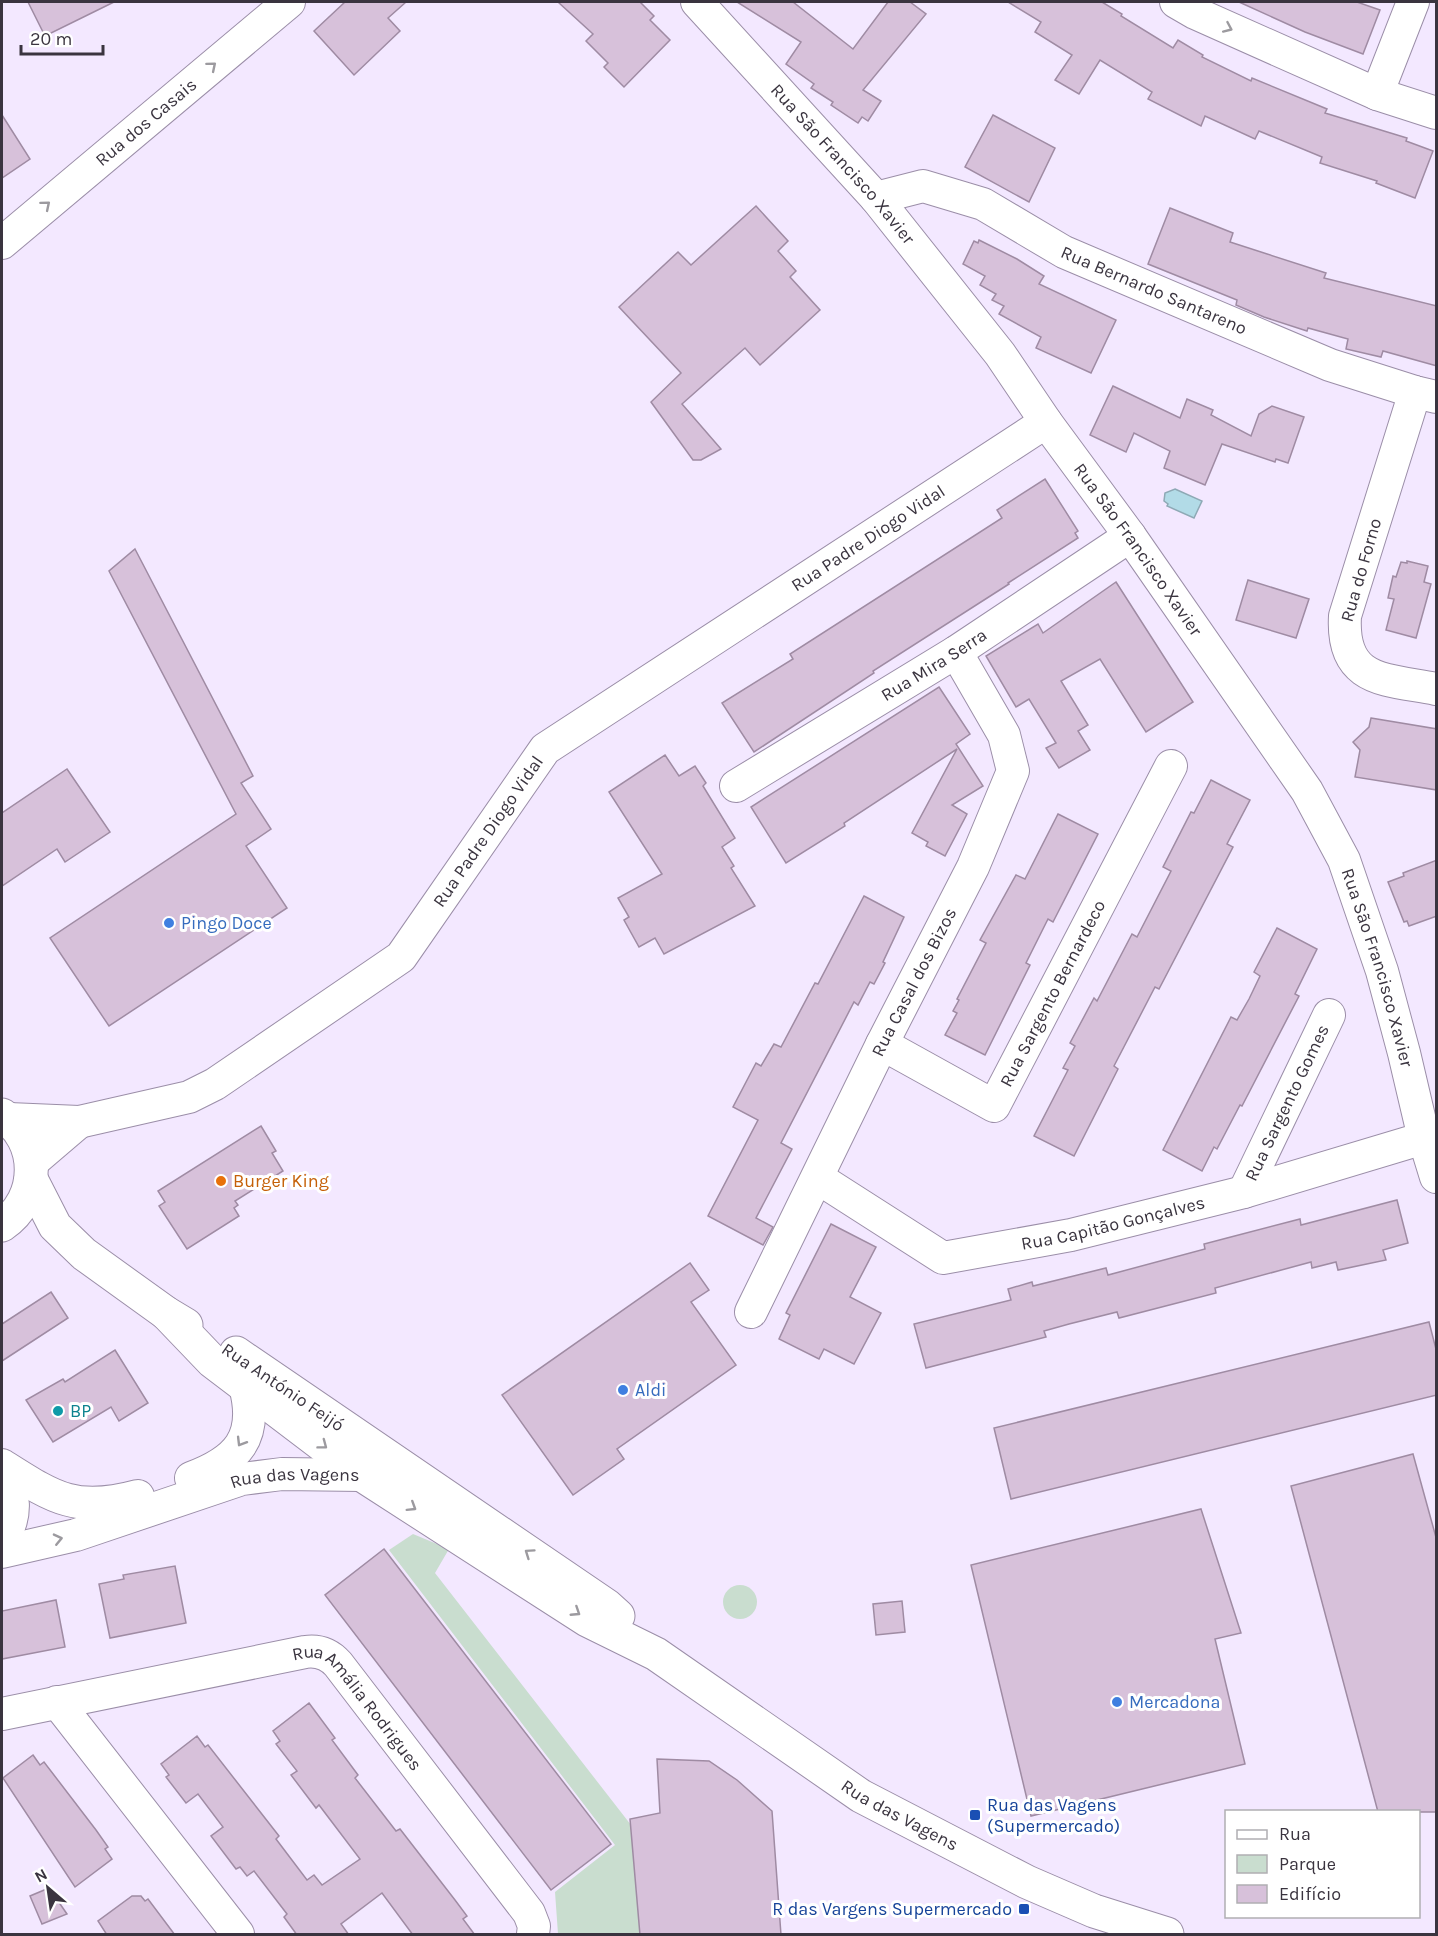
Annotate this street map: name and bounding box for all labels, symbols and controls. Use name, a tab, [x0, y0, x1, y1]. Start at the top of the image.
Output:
scale bar	[21, 18, 104, 56]
one-way arrow	[1222, 20, 1233, 32]
text: 20 m	[30, 28, 72, 50]
one-way arrow	[205, 63, 216, 74]
street label: Rua dos Casais	[91, 73, 201, 171]
street label: Rua São Francisco Xavier	[766, 79, 920, 249]
one-way arrow	[39, 201, 50, 212]
street label: Rua Bernardo Santareno	[1058, 241, 1250, 339]
street label: Rua São Francisco Xavier	[1069, 459, 1207, 641]
street label: Rua Padre Diogo Vidal	[787, 480, 949, 596]
street label: Rua do Forno	[1336, 516, 1386, 624]
street label: Rua Mira Serra	[877, 624, 991, 706]
street label: Rua Padre Diogo Vidal	[428, 751, 548, 911]
street label: Rua São Francisco Xavier	[1337, 865, 1418, 1070]
street label: Rua Sargento Bernardeco	[995, 896, 1110, 1091]
street label: Rua Casal dos Bizos	[867, 904, 961, 1060]
place label: Pingo Doce	[181, 912, 272, 934]
marker: Pingo Doce	[162, 916, 176, 930]
street label: Rua Sargento Gomes	[1240, 1021, 1334, 1185]
place label: Burger King	[233, 1170, 329, 1192]
marker: Burger King	[214, 1174, 228, 1188]
street label: Rua Capitão Gonçalves	[1019, 1191, 1207, 1255]
street label: Rua António Feijó	[217, 1338, 349, 1436]
place label: Aldi	[635, 1379, 666, 1401]
marker: Aldi	[616, 1383, 630, 1397]
place label: BP	[70, 1400, 91, 1422]
marker: BP	[51, 1404, 65, 1418]
one-way arrow	[237, 1436, 248, 1446]
one-way arrow	[316, 1438, 327, 1449]
street label: Rua das Vagens	[227, 1463, 360, 1493]
one-way arrow	[406, 1499, 416, 1511]
one-way arrow	[53, 1533, 63, 1546]
one-way arrow	[525, 1549, 536, 1560]
one-way arrow	[570, 1605, 580, 1617]
street label: Rua Amália Rodrigues	[290, 1640, 427, 1775]
place label: Mercadona	[1129, 1691, 1220, 1713]
marker: Mercadona	[1110, 1695, 1124, 1709]
street label: Rua das Vagens	[837, 1775, 962, 1855]
place label: Rua das Vagens (Supermercado)	[987, 1794, 1120, 1837]
marker: Rua das Vagens (Supermercado)	[968, 1808, 982, 1822]
legend	[1225, 1810, 1420, 1918]
text: Rua	[1279, 1823, 1311, 1845]
text: Parque	[1279, 1853, 1336, 1875]
north arrow	[18, 1858, 78, 1918]
text: N	[31, 1864, 51, 1886]
text: Edifício	[1279, 1883, 1341, 1905]
place label: R das Vargens Supermercado	[772, 1898, 1012, 1920]
marker: R das Vargens Supermercado	[1017, 1902, 1031, 1916]

